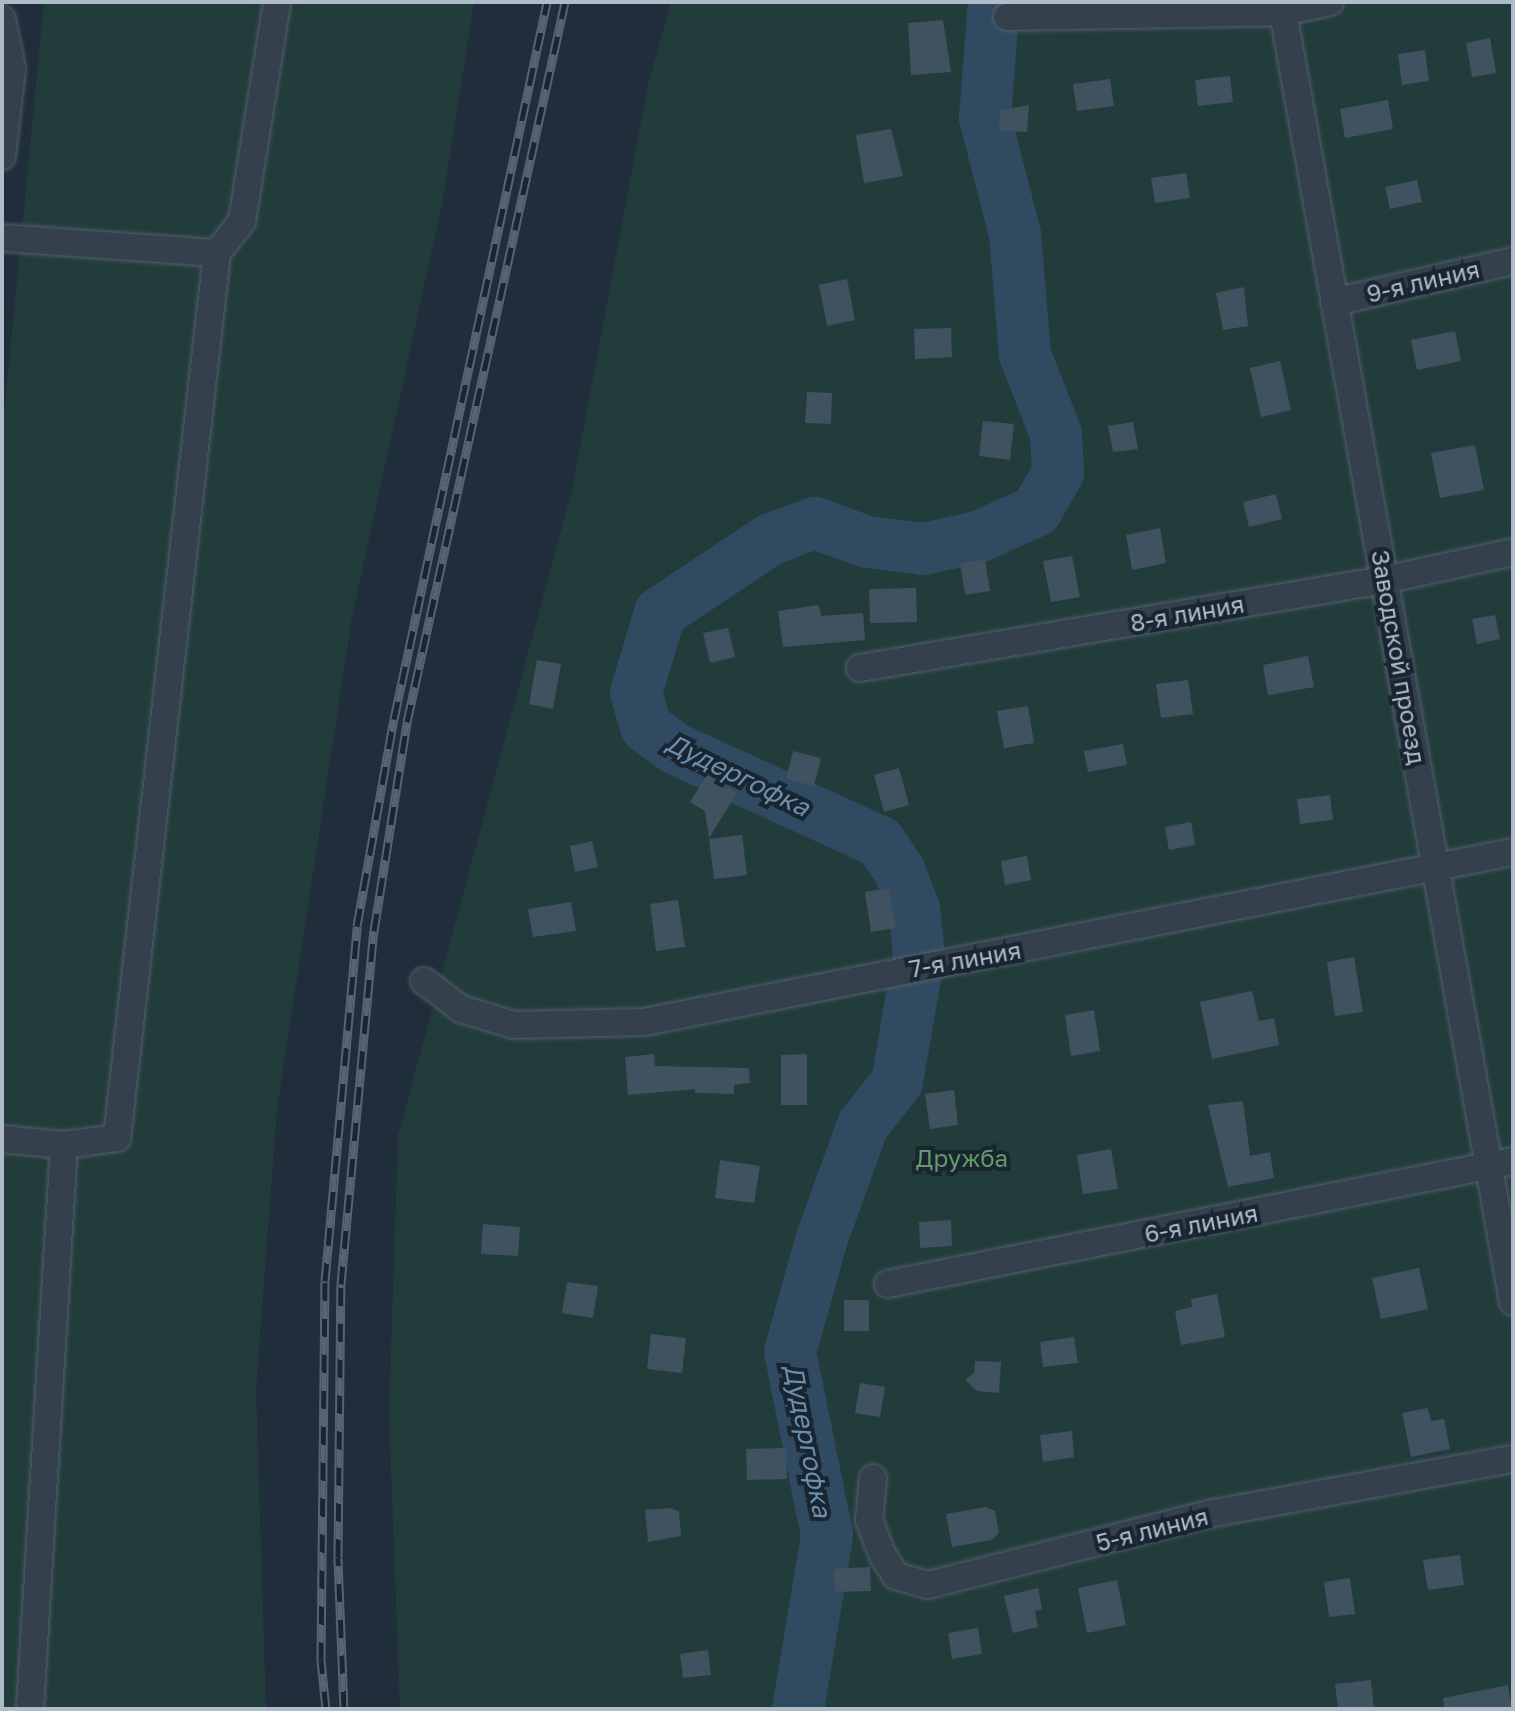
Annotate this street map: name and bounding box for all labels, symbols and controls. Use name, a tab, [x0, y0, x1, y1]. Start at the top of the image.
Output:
street label: 9-я линия	[1364, 254, 1482, 308]
street label: Заводской проезд	[1366, 548, 1432, 766]
street label: 8-я линия	[1128, 589, 1246, 637]
water label: Дудергофка	[662, 727, 814, 823]
street label: 7-я линия	[907, 935, 1023, 983]
park label: Дружба	[916, 1144, 1008, 1172]
street label: 6-я линия	[1142, 1198, 1260, 1248]
water label: Дудергофка	[778, 1362, 838, 1520]
street label: 5-я линия	[1093, 1501, 1211, 1557]

